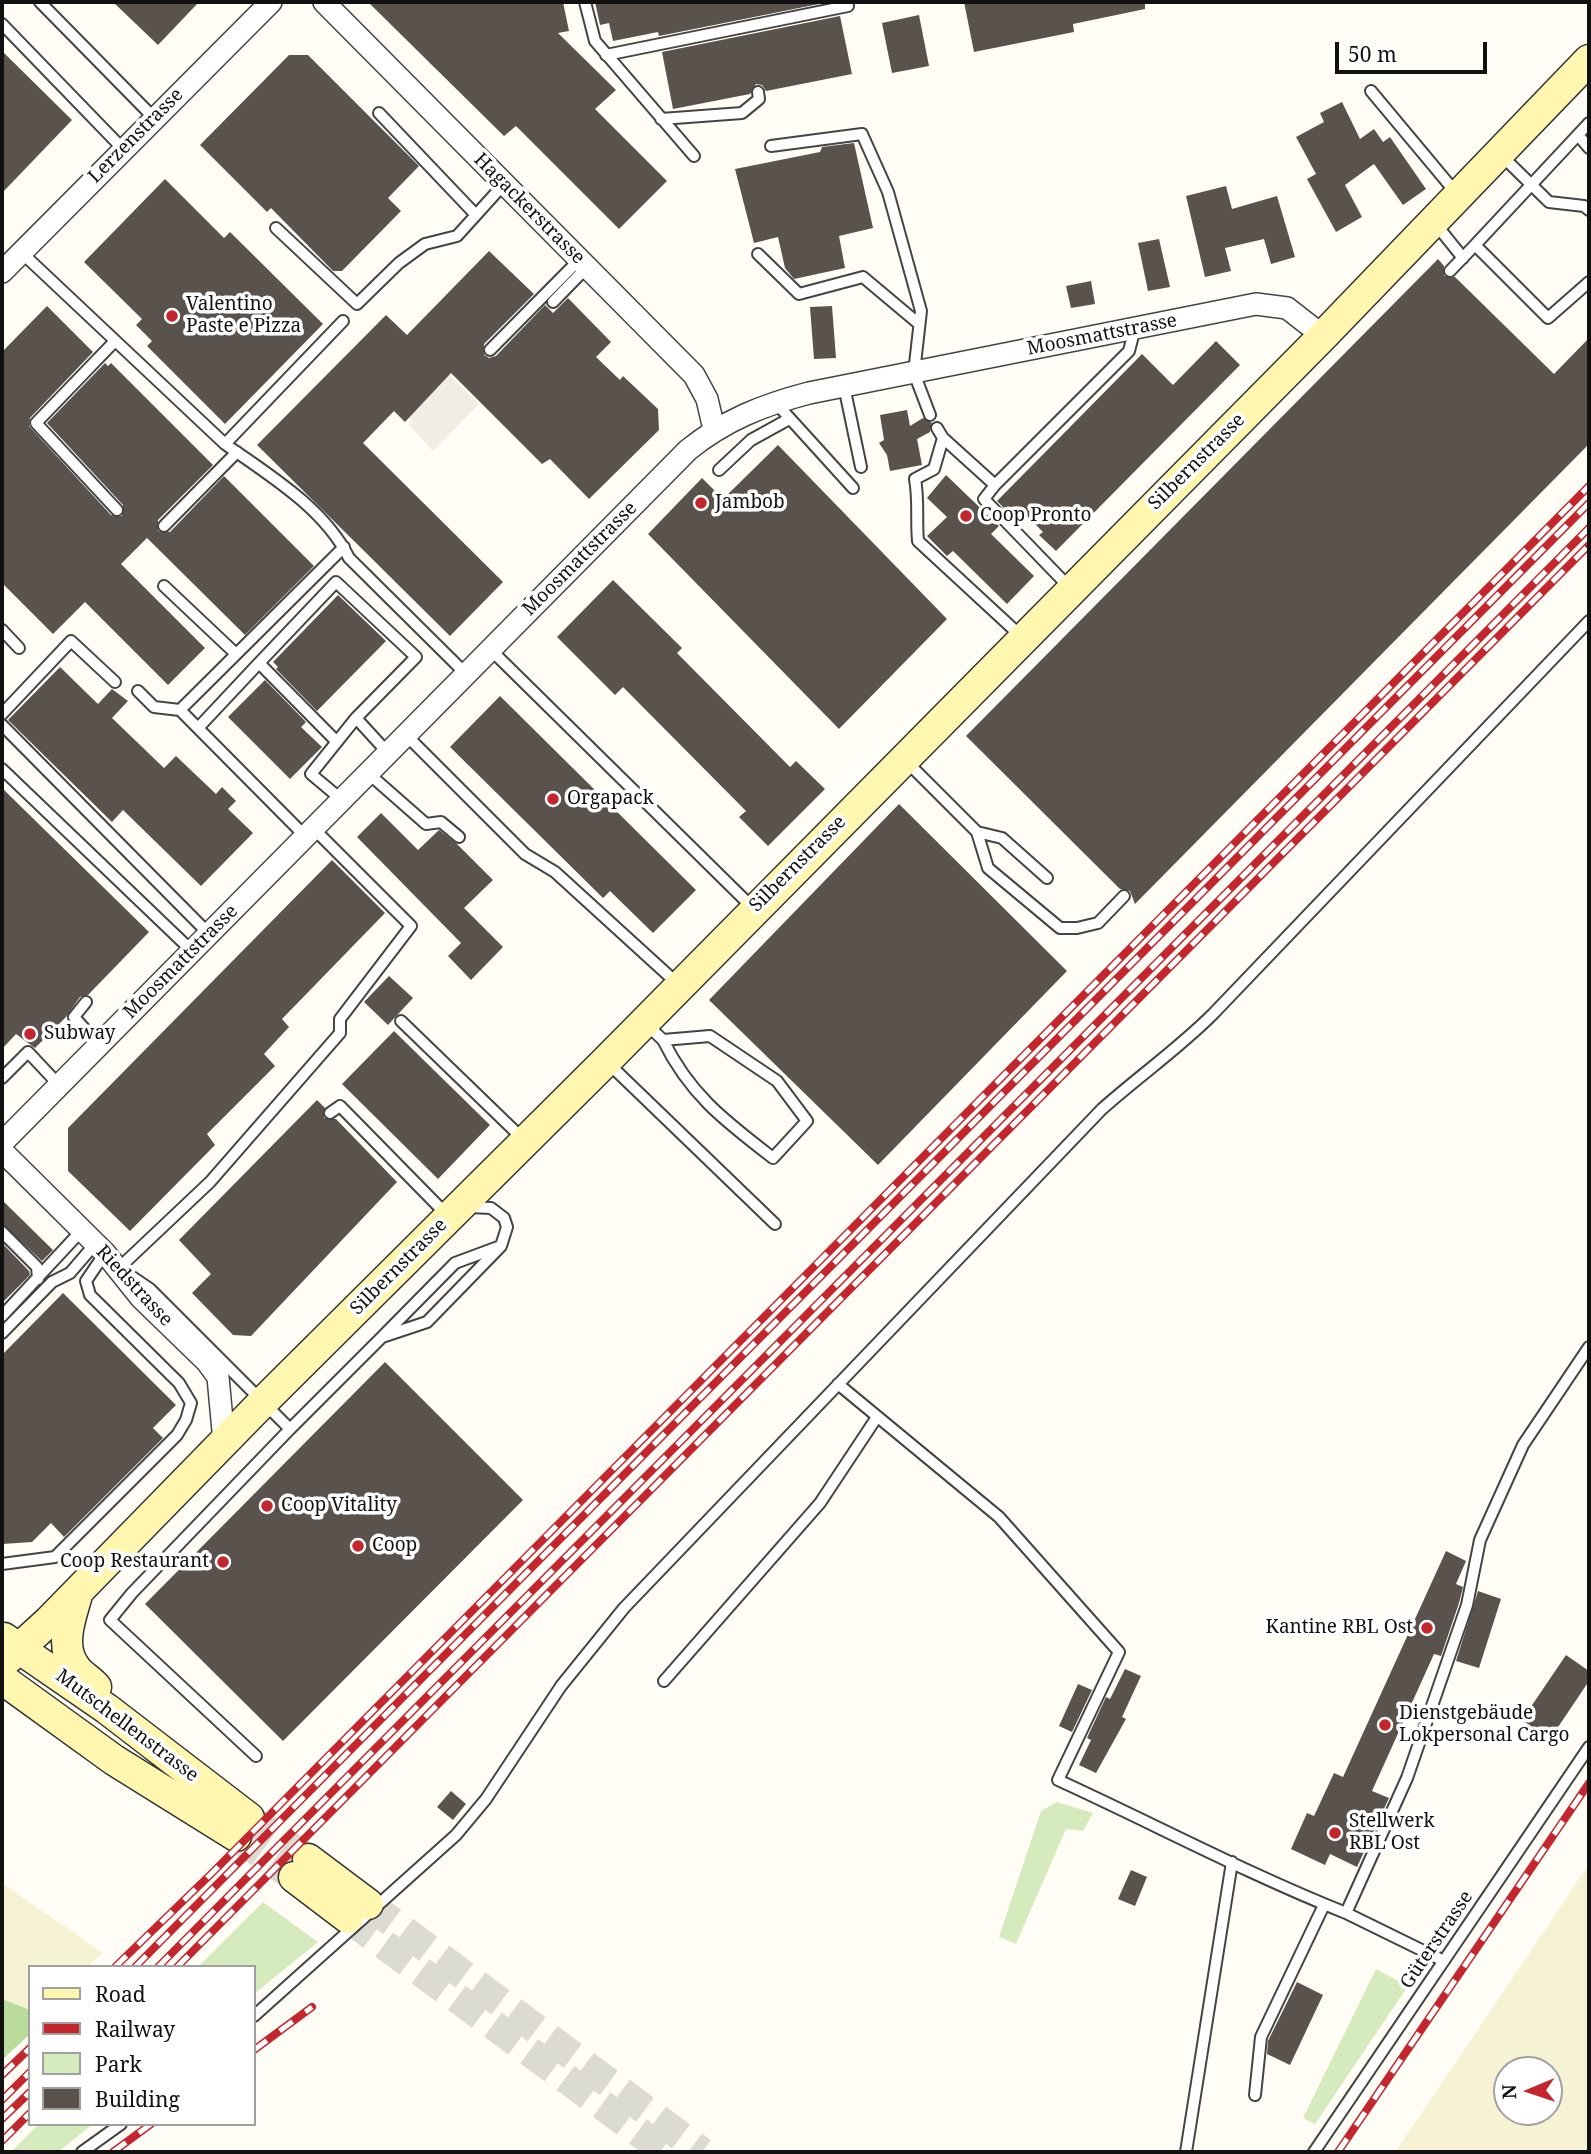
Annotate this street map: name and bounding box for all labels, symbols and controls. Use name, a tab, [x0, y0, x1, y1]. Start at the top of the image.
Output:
scale bar	[1339, 28, 1491, 72]
text: 50 m	[1348, 40, 1397, 68]
street label: Lerzenstrasse	[84, 84, 188, 188]
street label: Hagackerstrasse	[469, 149, 589, 269]
place label: Valentino Paste e Pizza	[186, 294, 301, 338]
marker: Valentino Paste e Pizza	[164, 308, 180, 324]
street label: Moosmattstrasse	[1025, 309, 1179, 361]
street label: Silbernstrasse	[1144, 409, 1250, 515]
place label: Jambob	[715, 492, 785, 514]
marker: Jambob	[693, 495, 709, 511]
street label: Moosmattstrasse	[518, 497, 642, 621]
place label: Coop Pronto	[980, 505, 1091, 527]
marker: Coop Pronto	[958, 508, 974, 524]
place label: Orgapack	[567, 788, 654, 810]
marker: Orgapack	[545, 791, 561, 807]
street label: Silbernstrasse	[745, 811, 851, 917]
street label: Moosmattstrasse	[119, 900, 243, 1024]
place label: Subway	[44, 1023, 115, 1045]
marker: Subway	[22, 1026, 38, 1042]
street label: Silbernstrasse	[346, 1214, 452, 1320]
street label: Riedstrasse	[91, 1241, 177, 1331]
place label: Coop Vitality	[281, 1495, 397, 1517]
marker: Coop Vitality	[259, 1498, 275, 1514]
place label: Coop	[372, 1535, 417, 1557]
marker: Coop	[350, 1538, 366, 1554]
place label: Coop Restaurant	[60, 1551, 209, 1573]
marker: Coop Restaurant	[215, 1554, 231, 1570]
place label: Kantine RBL Ost	[1266, 1617, 1413, 1639]
marker: Kantine RBL Ost	[1419, 1620, 1435, 1636]
street label: Mutschellenstrasse	[51, 1665, 203, 1787]
place label: Dienstgebäude Lokpersonal Cargo	[1399, 1703, 1570, 1747]
marker: Dienstgebäude Lokpersonal Cargo	[1377, 1717, 1393, 1733]
place label: Stellwerk RBL Ost	[1349, 1811, 1435, 1855]
marker: Stellwerk RBL Ost	[1327, 1825, 1343, 1841]
street label: Güterstrasse	[1396, 1887, 1478, 1993]
legend	[28, 1965, 256, 2126]
text: Road	[95, 1980, 146, 2008]
text: Railway	[95, 2015, 175, 2043]
text: Park	[95, 2050, 142, 2078]
north arrow	[1493, 2056, 1563, 2126]
text: N	[1496, 2084, 1522, 2100]
text: Building	[95, 2085, 180, 2113]

